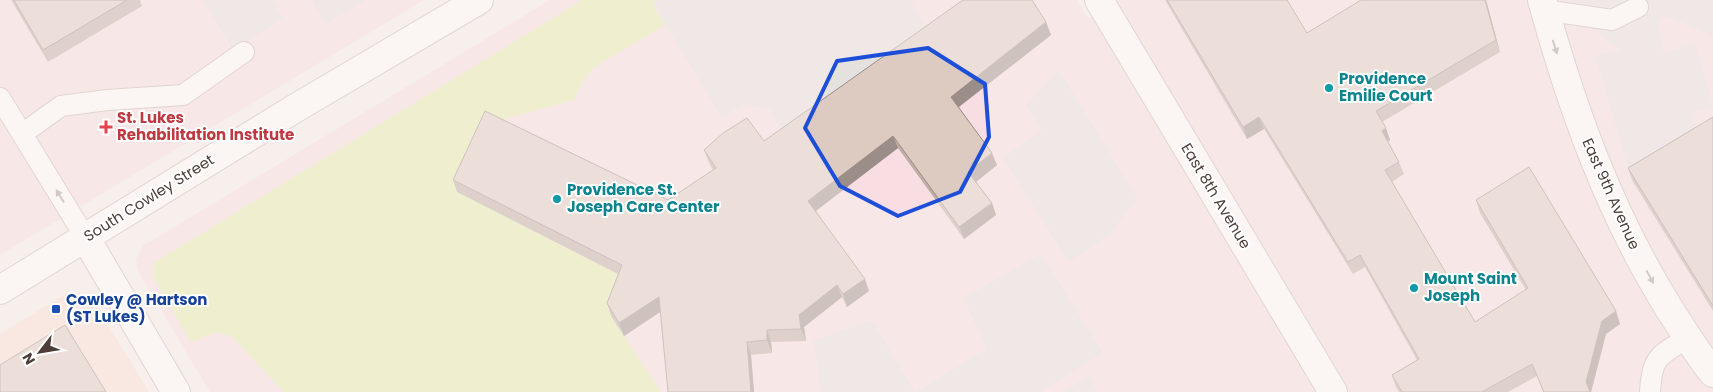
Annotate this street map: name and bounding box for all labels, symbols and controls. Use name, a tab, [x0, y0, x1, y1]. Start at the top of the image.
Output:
one-way arrow	[1552, 39, 1560, 54]
place label: Providence Emilie Court	[1339, 68, 1432, 106]
marker: Providence Emilie Court	[1323, 82, 1335, 94]
place label: St. Lukes Rehabilitation Institute	[117, 107, 294, 145]
marker: St. Lukes Rehabilitation Institute	[99, 120, 113, 134]
street label: East 9th Avenue	[1577, 135, 1645, 253]
street label: East 8th Avenue	[1177, 139, 1256, 253]
street label: South Cowley Street	[80, 149, 218, 246]
place label: Providence St. Joseph Care Center	[567, 179, 720, 217]
one-way arrow	[55, 189, 64, 203]
marker: Providence St. Joseph Care Center	[551, 193, 563, 205]
place label: Mount Saint Joseph	[1424, 268, 1517, 306]
one-way arrow	[1646, 271, 1655, 284]
marker: Mount Saint Joseph	[1408, 282, 1420, 294]
place label: Cowley @ Hartson (ST Lukes)	[66, 289, 207, 327]
marker: Cowley @ Hartson (ST Lukes)	[50, 303, 62, 315]
north arrow	[15, 327, 65, 377]
text: N	[18, 349, 40, 368]

